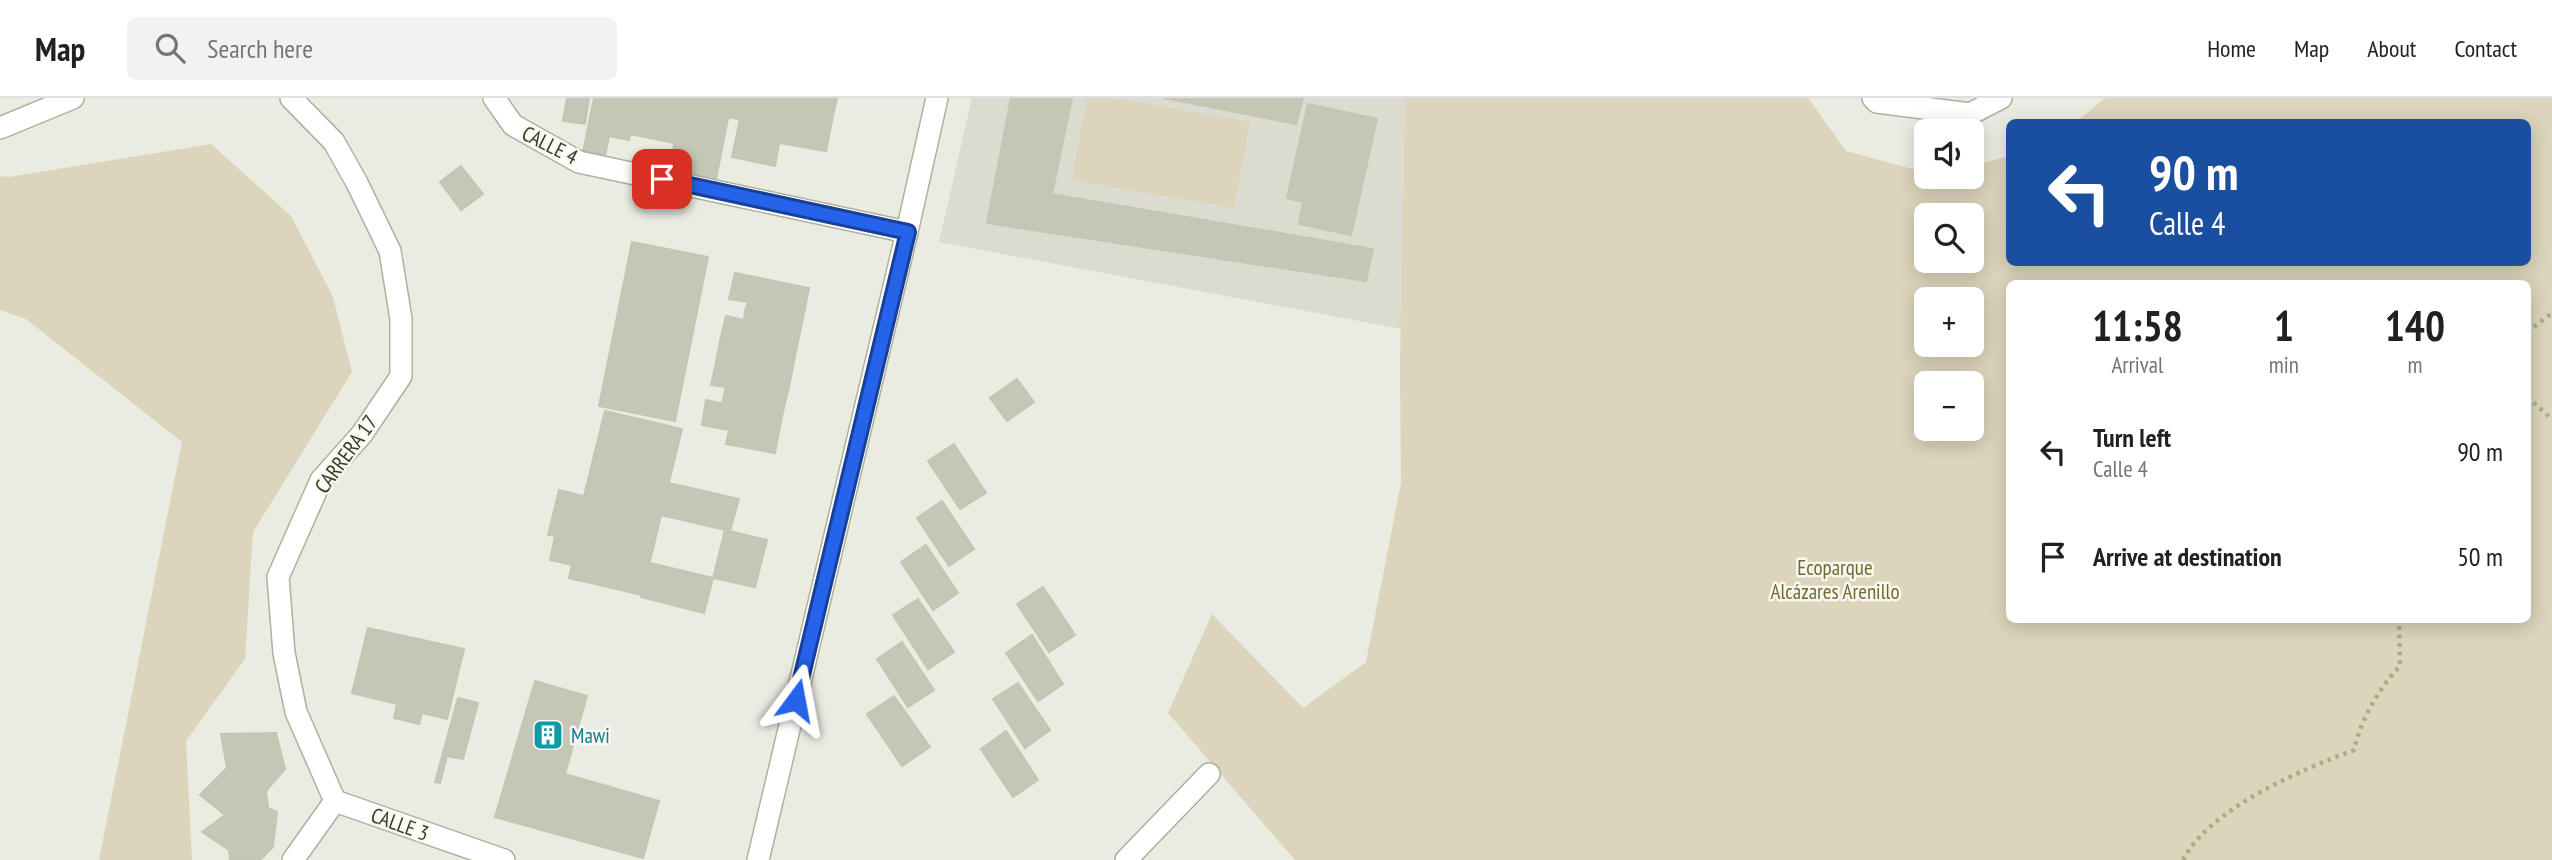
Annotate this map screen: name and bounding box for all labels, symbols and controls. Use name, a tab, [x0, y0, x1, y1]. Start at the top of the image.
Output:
search box	[127, 17, 617, 80]
text: Map	[35, 27, 85, 70]
icon: search	[151, 29, 189, 67]
text: Search here	[207, 32, 313, 65]
text: Home	[2207, 33, 2256, 64]
text: Map	[2294, 33, 2329, 64]
text: About	[2367, 33, 2416, 64]
text: Contact	[2454, 33, 2517, 64]
street label: CALLE 4	[517, 119, 583, 171]
map controls	[1914, 119, 1984, 441]
button: sound	[1914, 119, 1984, 189]
text: 90 m	[2149, 140, 2238, 204]
icon: left	[2034, 147, 2125, 238]
pin	[632, 149, 692, 209]
icon: arrive	[643, 160, 681, 198]
text: Calle 4	[2149, 202, 2225, 244]
button: search	[1914, 203, 1984, 273]
button: +	[1914, 287, 1984, 357]
text: 11:58	[2092, 298, 2183, 353]
text: 1	[2274, 298, 2294, 353]
text: 140	[2385, 298, 2445, 353]
text: Arrival	[2111, 350, 2163, 379]
text: min	[2269, 350, 2299, 379]
text: m	[2407, 350, 2422, 379]
button: −	[1914, 371, 1984, 441]
street label: CARRERA 17	[309, 410, 383, 498]
text: Turn left	[2093, 421, 2171, 454]
icon: left	[2034, 433, 2072, 471]
text: 90 m	[2457, 435, 2503, 468]
text: Calle 4	[2093, 454, 2148, 483]
icon: arrive	[2034, 538, 2072, 576]
text: Arrive at destination	[2093, 540, 2282, 573]
text: 50 m	[2457, 540, 2503, 573]
park label: Ecoparque Alcázares Arenillo	[1770, 554, 1900, 605]
position arrow	[759, 663, 833, 737]
building icon: Mawi	[531, 718, 565, 752]
place label: Mawi	[571, 722, 610, 749]
street label: CALLE 3	[367, 801, 433, 847]

